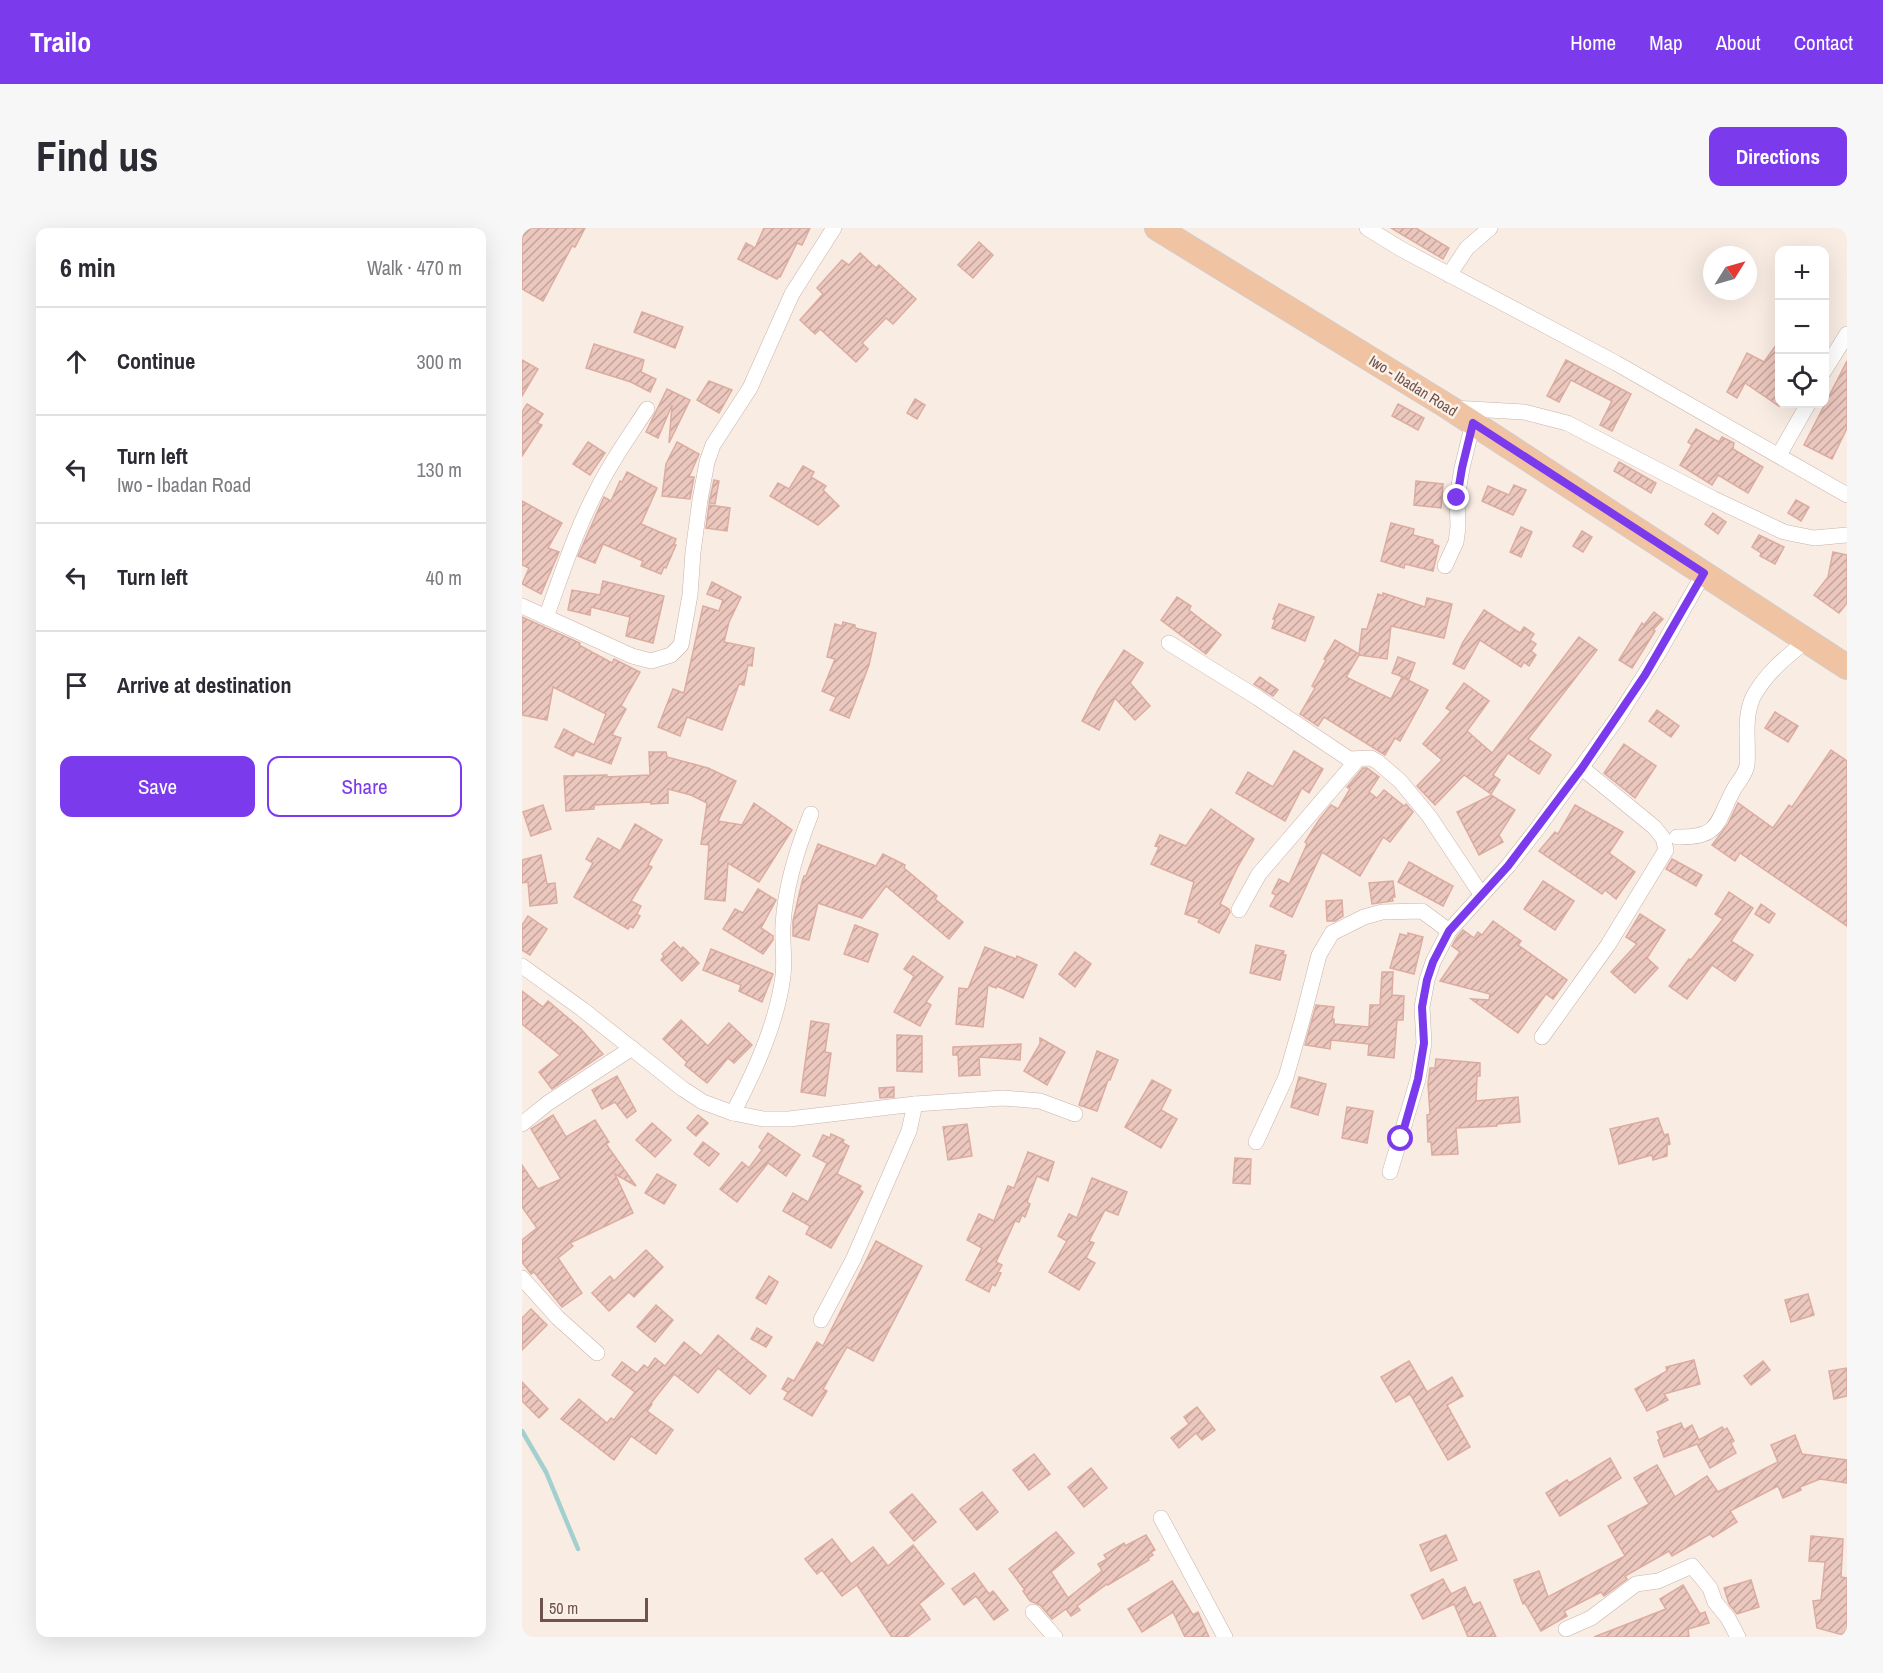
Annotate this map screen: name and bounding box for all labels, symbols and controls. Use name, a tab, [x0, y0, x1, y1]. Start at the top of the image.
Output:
text: Trailo	[30, 23, 91, 61]
text: Home	[1570, 28, 1616, 57]
text: Map	[1649, 28, 1683, 57]
text: About	[1716, 28, 1761, 57]
text: Contact	[1794, 28, 1853, 57]
button: Directions	[1709, 127, 1847, 186]
text: Find us	[36, 128, 158, 184]
north arrow	[1703, 246, 1757, 300]
map controls	[1775, 246, 1829, 408]
button: +	[1775, 246, 1829, 300]
text: 6 min	[60, 250, 116, 285]
text: Walk · 470 m	[367, 254, 462, 281]
button: −	[1775, 300, 1829, 354]
icon: ahead	[60, 345, 93, 378]
text: Continue	[117, 346, 195, 376]
text: 300 m	[416, 348, 462, 375]
street label: Iwo - Ibadan Road	[1365, 350, 1461, 421]
button: locate	[1775, 354, 1829, 408]
text: Turn left	[117, 441, 188, 471]
icon: left	[60, 453, 93, 486]
text: 130 m	[416, 456, 462, 483]
text: Iwo - Ibadan Road	[117, 471, 251, 498]
route end	[1443, 484, 1469, 510]
icon: left	[60, 561, 93, 594]
text: Turn left	[117, 562, 188, 592]
text: 40 m	[426, 564, 462, 591]
icon: arrive	[60, 669, 93, 702]
text: Arrive at destination	[117, 670, 291, 700]
button: Save	[60, 756, 255, 817]
button: Share	[267, 756, 462, 817]
route start	[1387, 1125, 1413, 1151]
scale bar	[540, 1595, 648, 1622]
text: 50 m	[549, 1597, 578, 1619]

